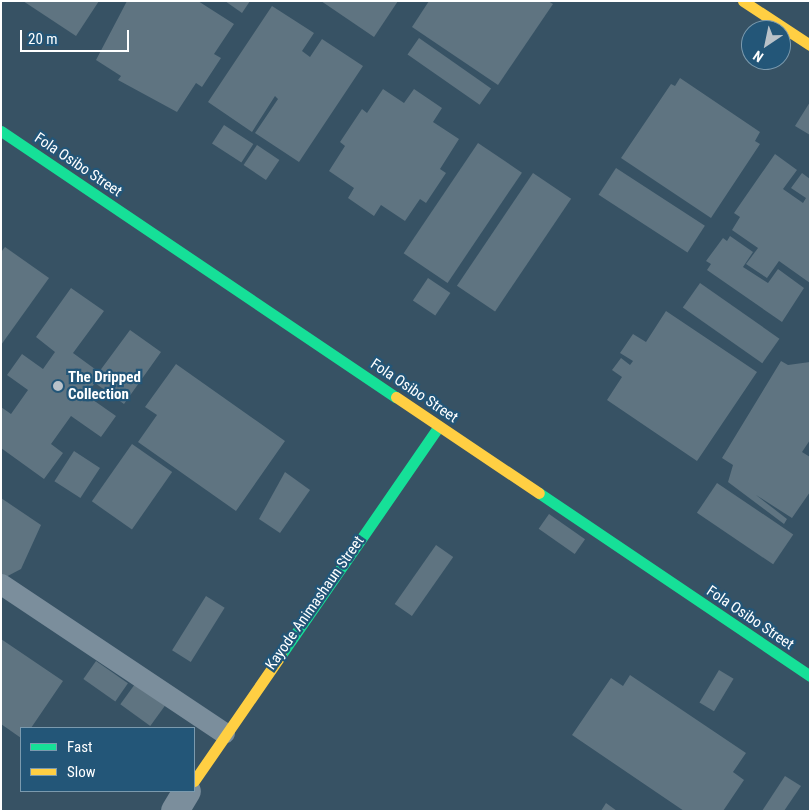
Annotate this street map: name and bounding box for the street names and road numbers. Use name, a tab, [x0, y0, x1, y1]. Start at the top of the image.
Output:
street label: Fola Osibo Street	[31, 129, 125, 201]
street label: Fola Osibo Street	[367, 355, 461, 427]
street label: Kayode Animashaun Street	[262, 533, 368, 673]
street label: Fola Osibo Street	[703, 582, 797, 654]

